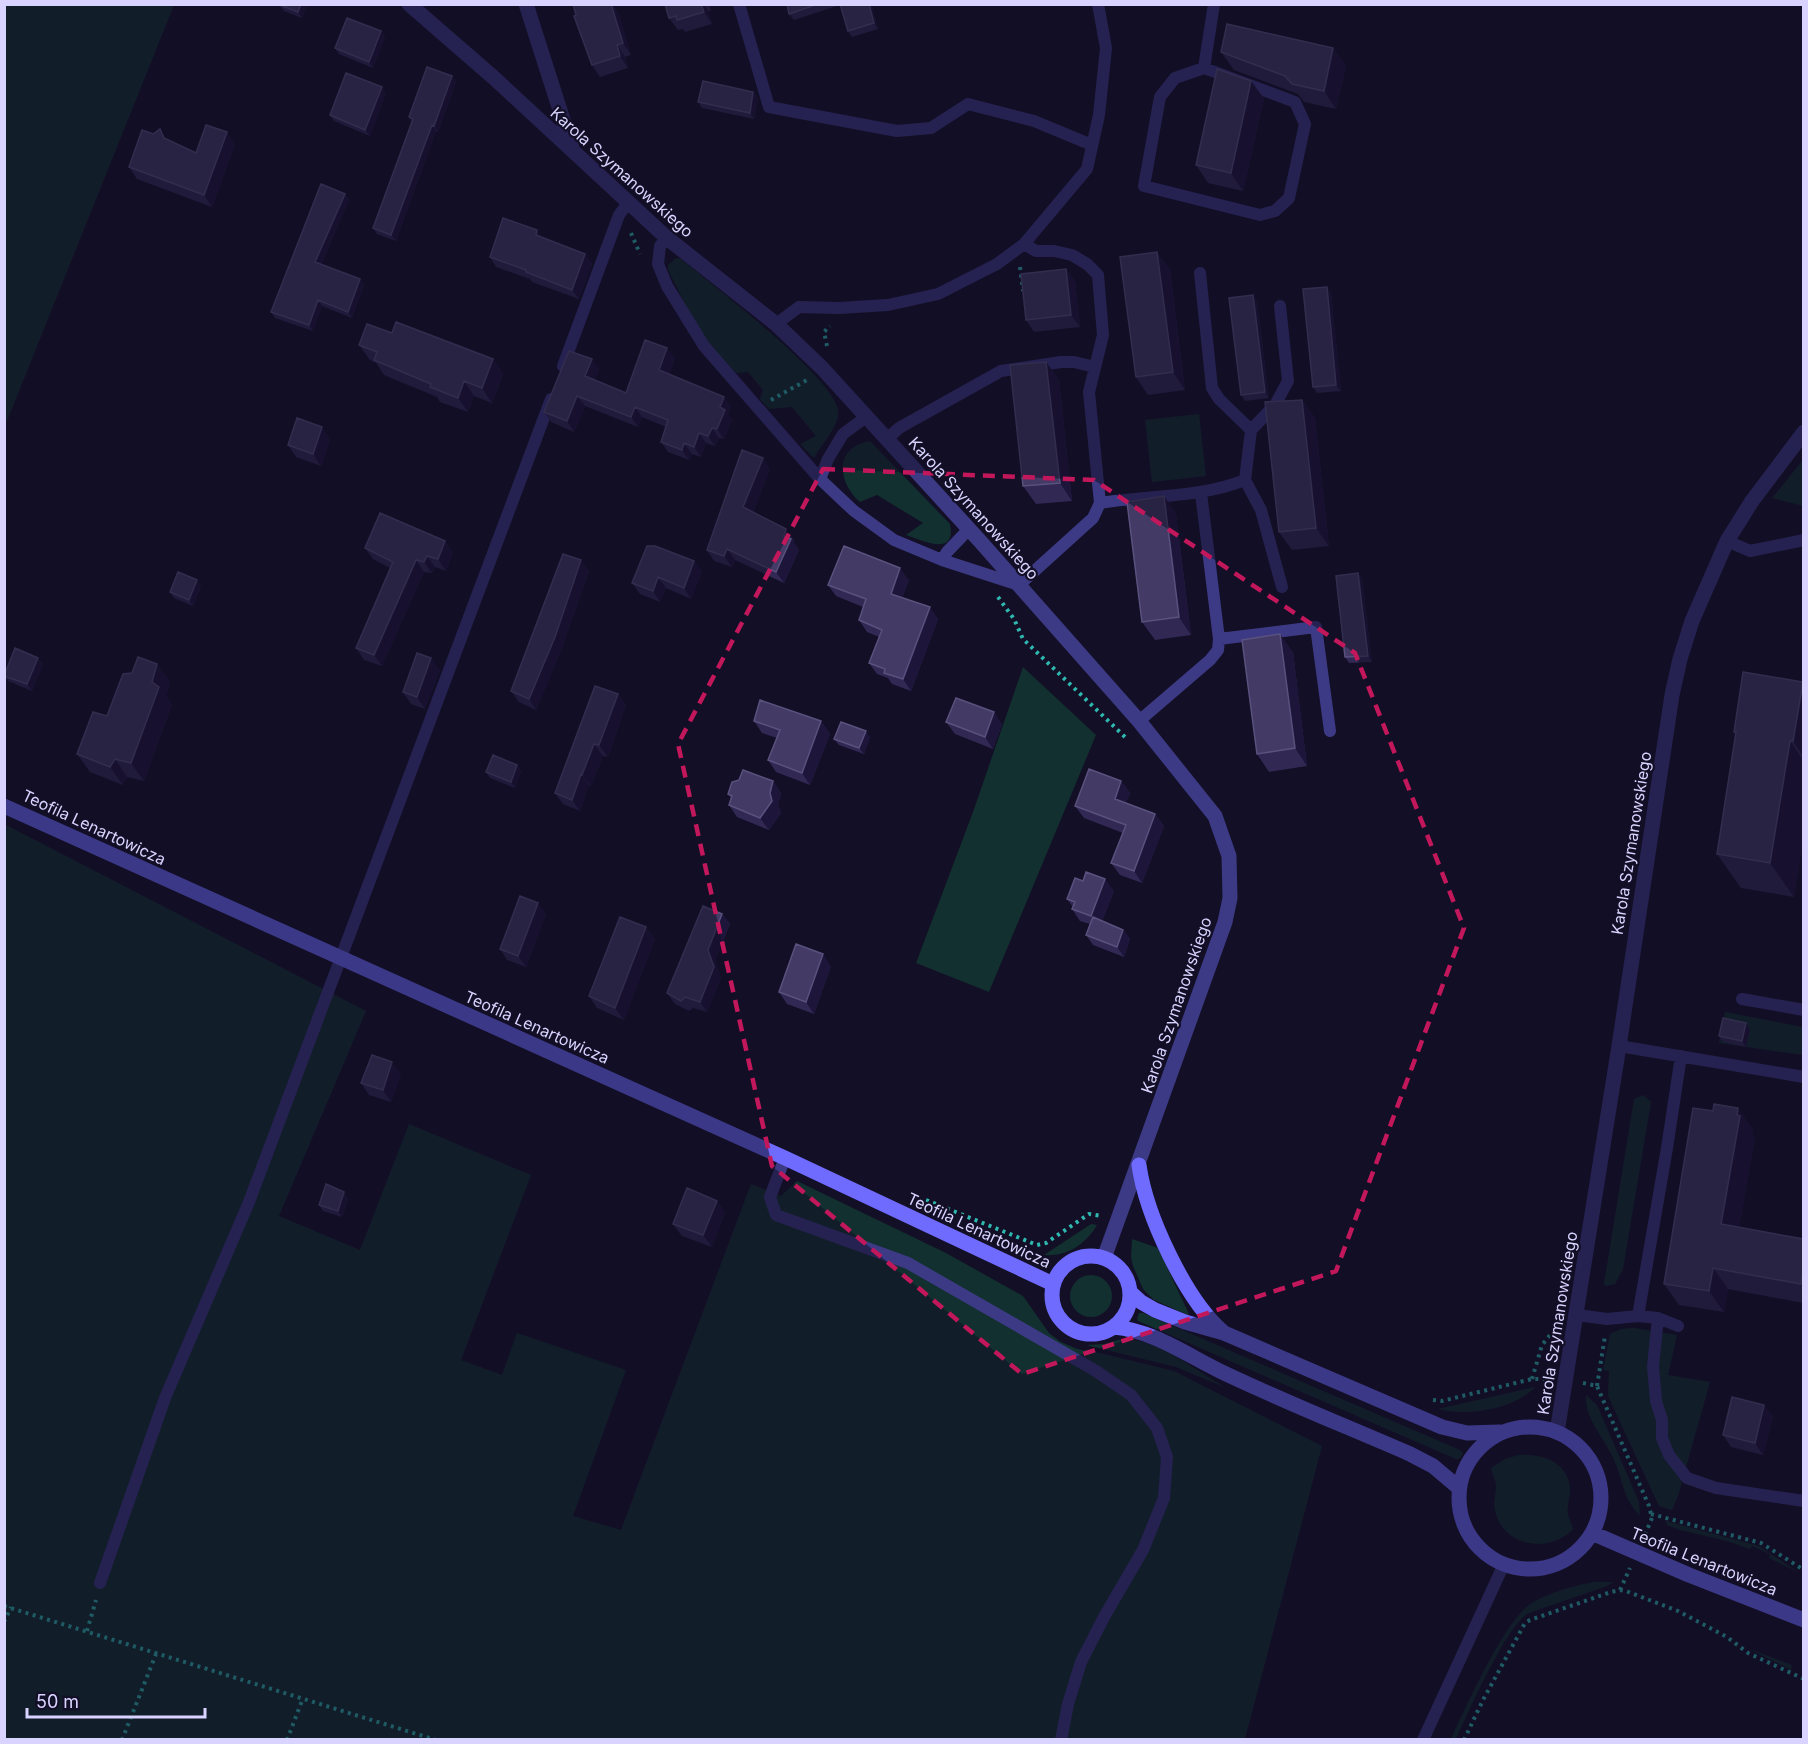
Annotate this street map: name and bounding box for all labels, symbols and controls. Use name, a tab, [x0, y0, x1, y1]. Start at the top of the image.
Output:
street label: Karola Szymanowskiego	[546, 103, 698, 241]
street label: Karola Szymanowskiego	[905, 432, 1043, 584]
street label: Karola Szymanowskiego	[1607, 750, 1655, 936]
street label: Teofila Lenartowicza	[19, 785, 169, 869]
street label: Karola Szymanowskiego	[1136, 914, 1216, 1096]
street label: Teofila Lenartowicza	[462, 986, 612, 1068]
street label: Teofila Lenartowicza	[904, 1188, 1054, 1272]
street label: Karola Szymanowskiego	[1533, 1230, 1581, 1416]
street label: Teofila Lenartowicza	[1628, 1522, 1780, 1600]
scale bar	[27, 1681, 206, 1719]
text: 50 m	[36, 1691, 79, 1712]

